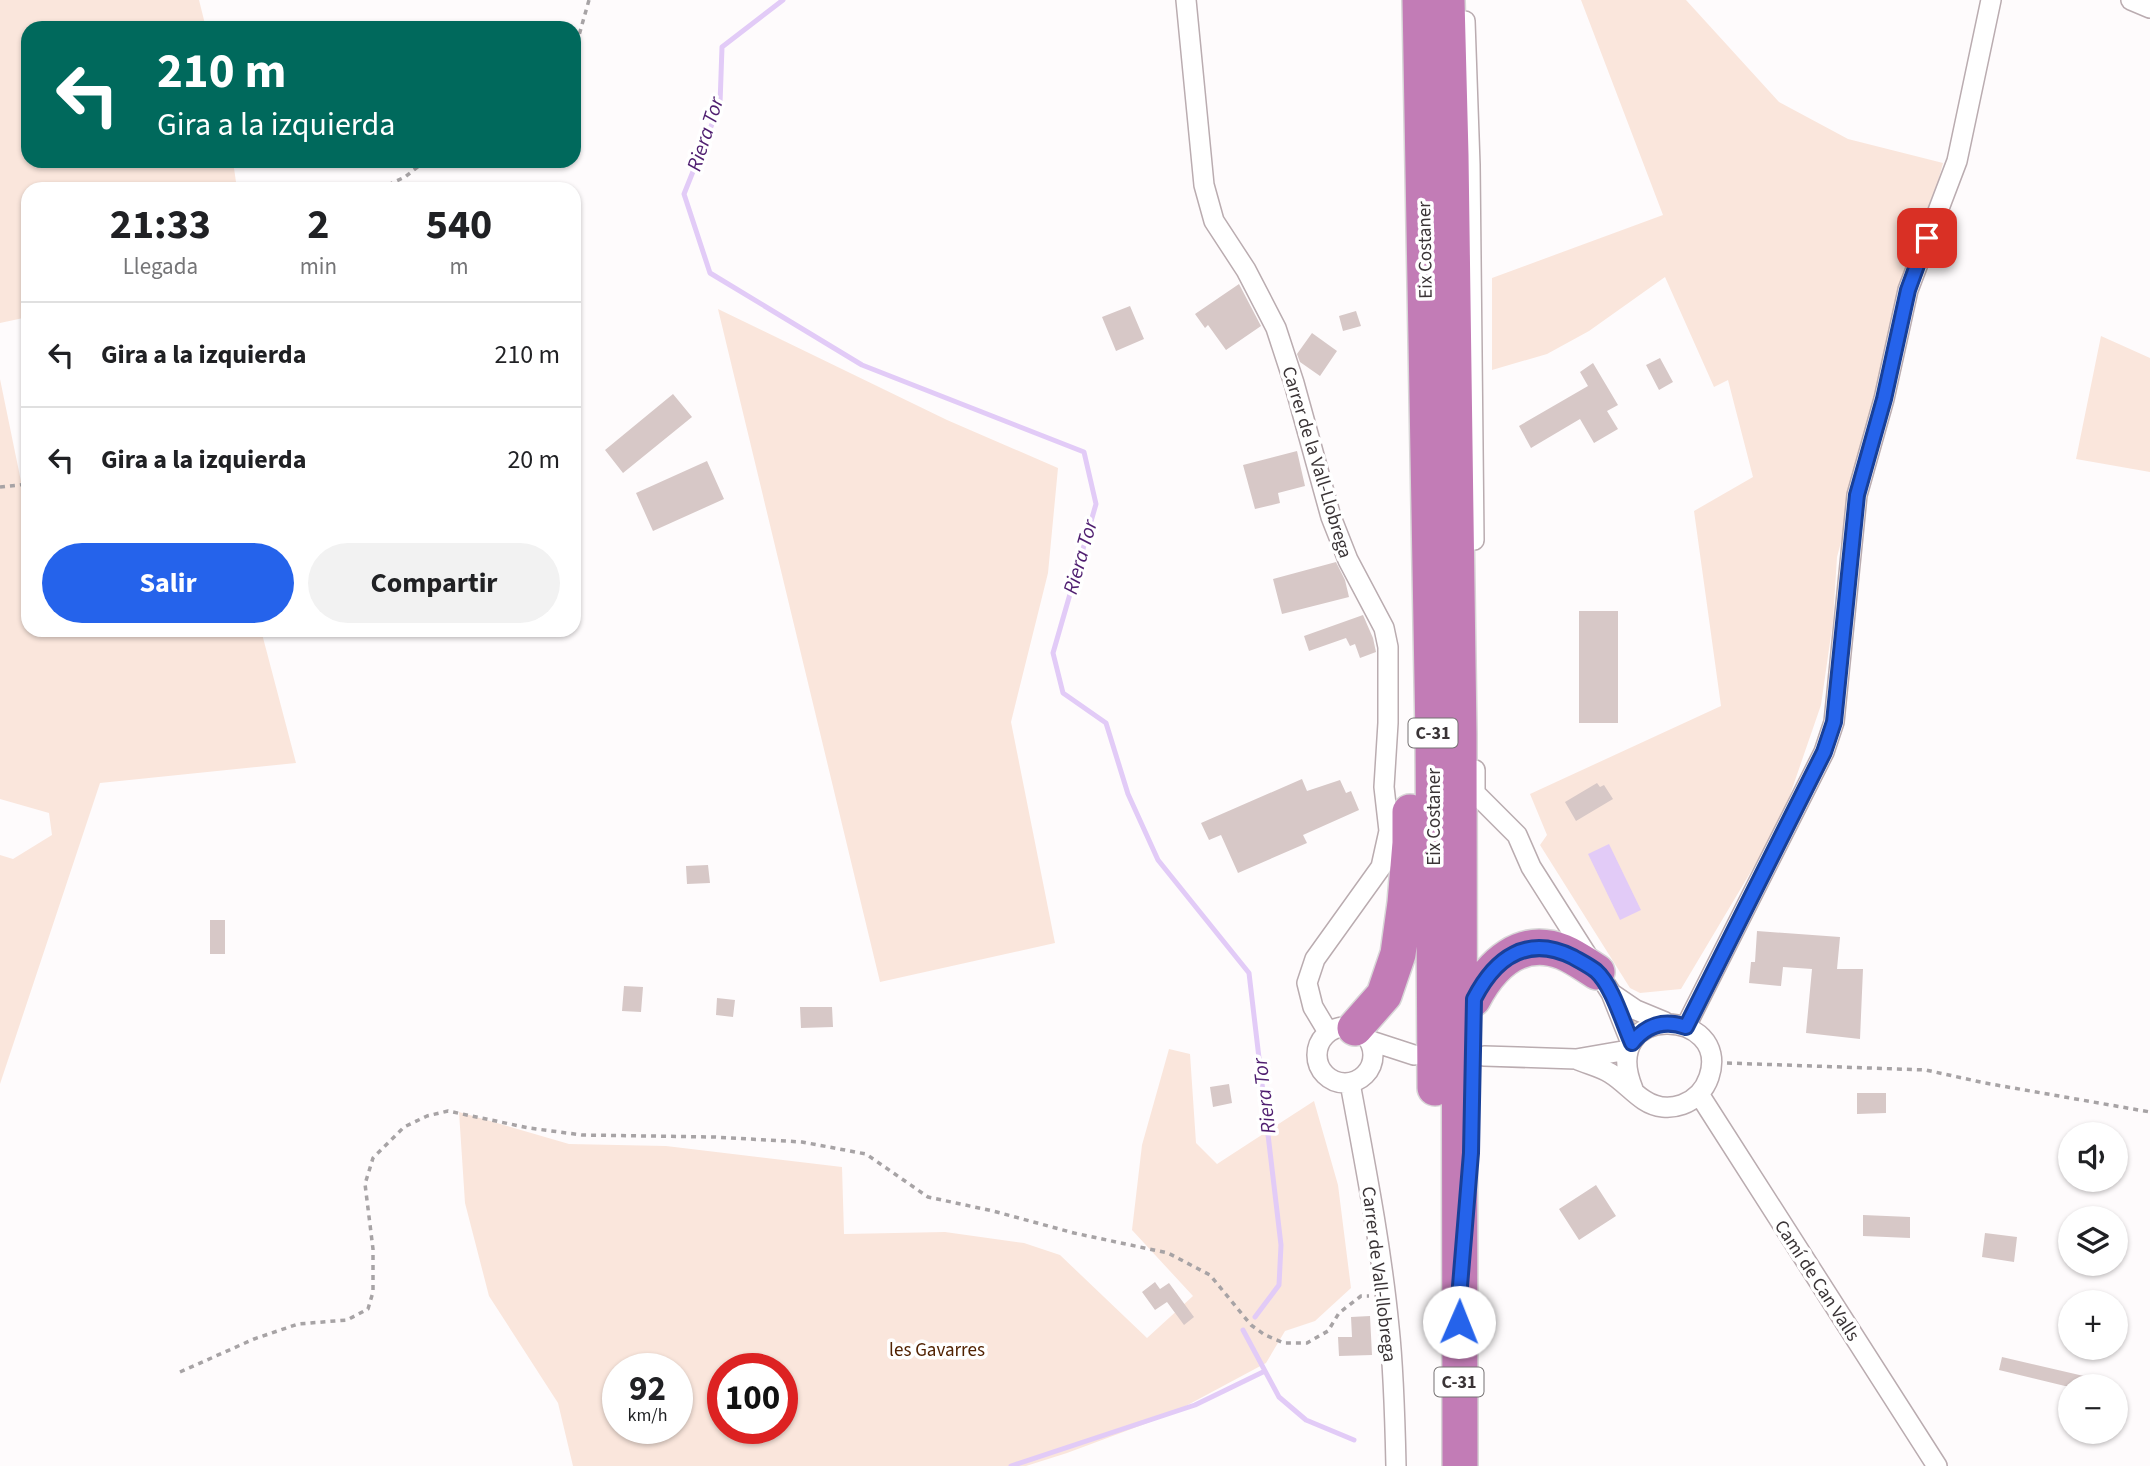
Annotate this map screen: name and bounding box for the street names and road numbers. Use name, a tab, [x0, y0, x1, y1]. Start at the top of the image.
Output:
street label: Eix Costaner	[1411, 201, 1440, 299]
street label: Carrer de la Vall-Llobrega	[1275, 363, 1359, 562]
road number: C-31	[1408, 718, 1458, 748]
street label: Eix Costaner	[1421, 768, 1448, 866]
street label: Carrer de Vall-llobrega	[1354, 1185, 1403, 1363]
street label: Camí de Can Valls	[1767, 1215, 1866, 1347]
road number: C-31	[1434, 1367, 1484, 1396]

